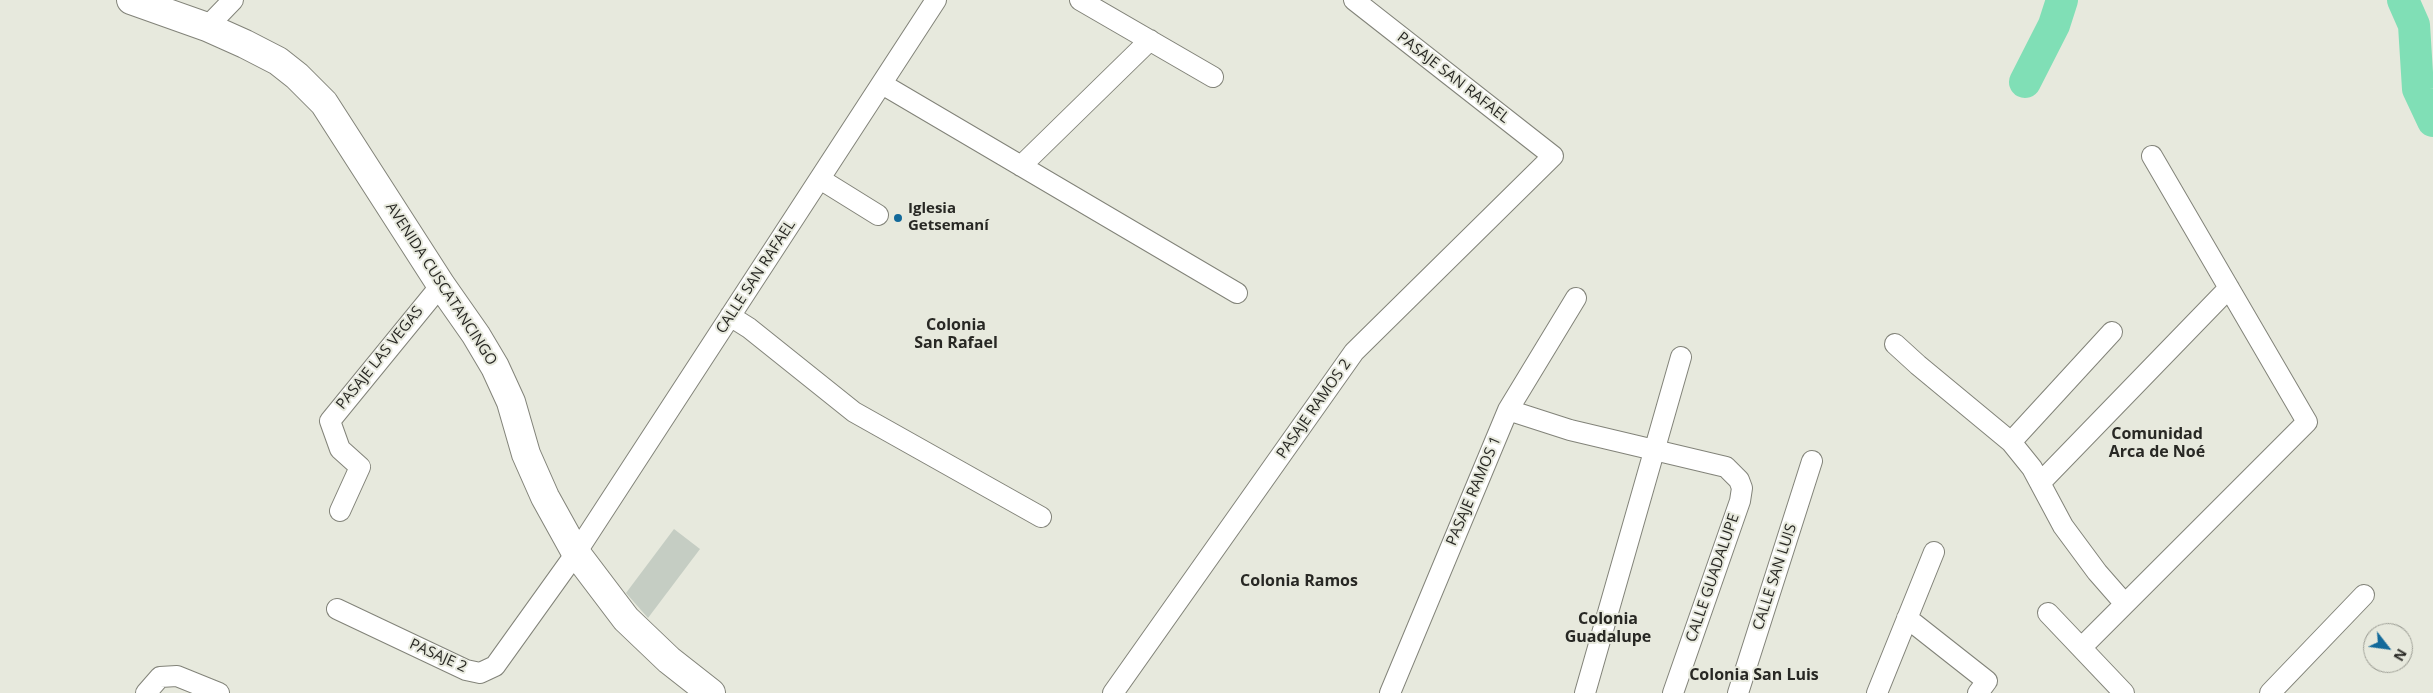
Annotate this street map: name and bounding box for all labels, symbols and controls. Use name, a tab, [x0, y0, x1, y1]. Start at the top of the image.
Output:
street label: PASAJE SAN RAFAEL	[1393, 29, 1513, 127]
street label: AVENIDA CUSCATANCINGO	[382, 199, 500, 369]
place label: Iglesia Getsemaní	[908, 200, 989, 235]
marker: Iglesia Getsemaní	[892, 212, 904, 224]
street label: CALLE SAN RAFAEL	[713, 217, 799, 337]
street label: PASAJE LAS VEGAS	[333, 303, 427, 413]
district label: Colonia San Rafael	[914, 315, 998, 353]
street label: PASAJE RAMOS 2	[1273, 356, 1355, 462]
district label: Comunidad Arca de Noé	[2109, 424, 2205, 462]
street label: PASAJE RAMOS 1	[1443, 434, 1505, 548]
street label: CALLE GUADALUPE	[1683, 511, 1743, 645]
street label: CALLE SAN LUIS	[1749, 521, 1801, 633]
district label: Colonia Ramos	[1240, 571, 1358, 591]
district label: Colonia Guadalupe	[1565, 609, 1651, 647]
north arrow	[2363, 623, 2413, 673]
street label: PASAJE 2	[406, 635, 470, 677]
text: N	[2389, 646, 2412, 665]
district label: Colonia San Luis	[1689, 665, 1819, 685]

